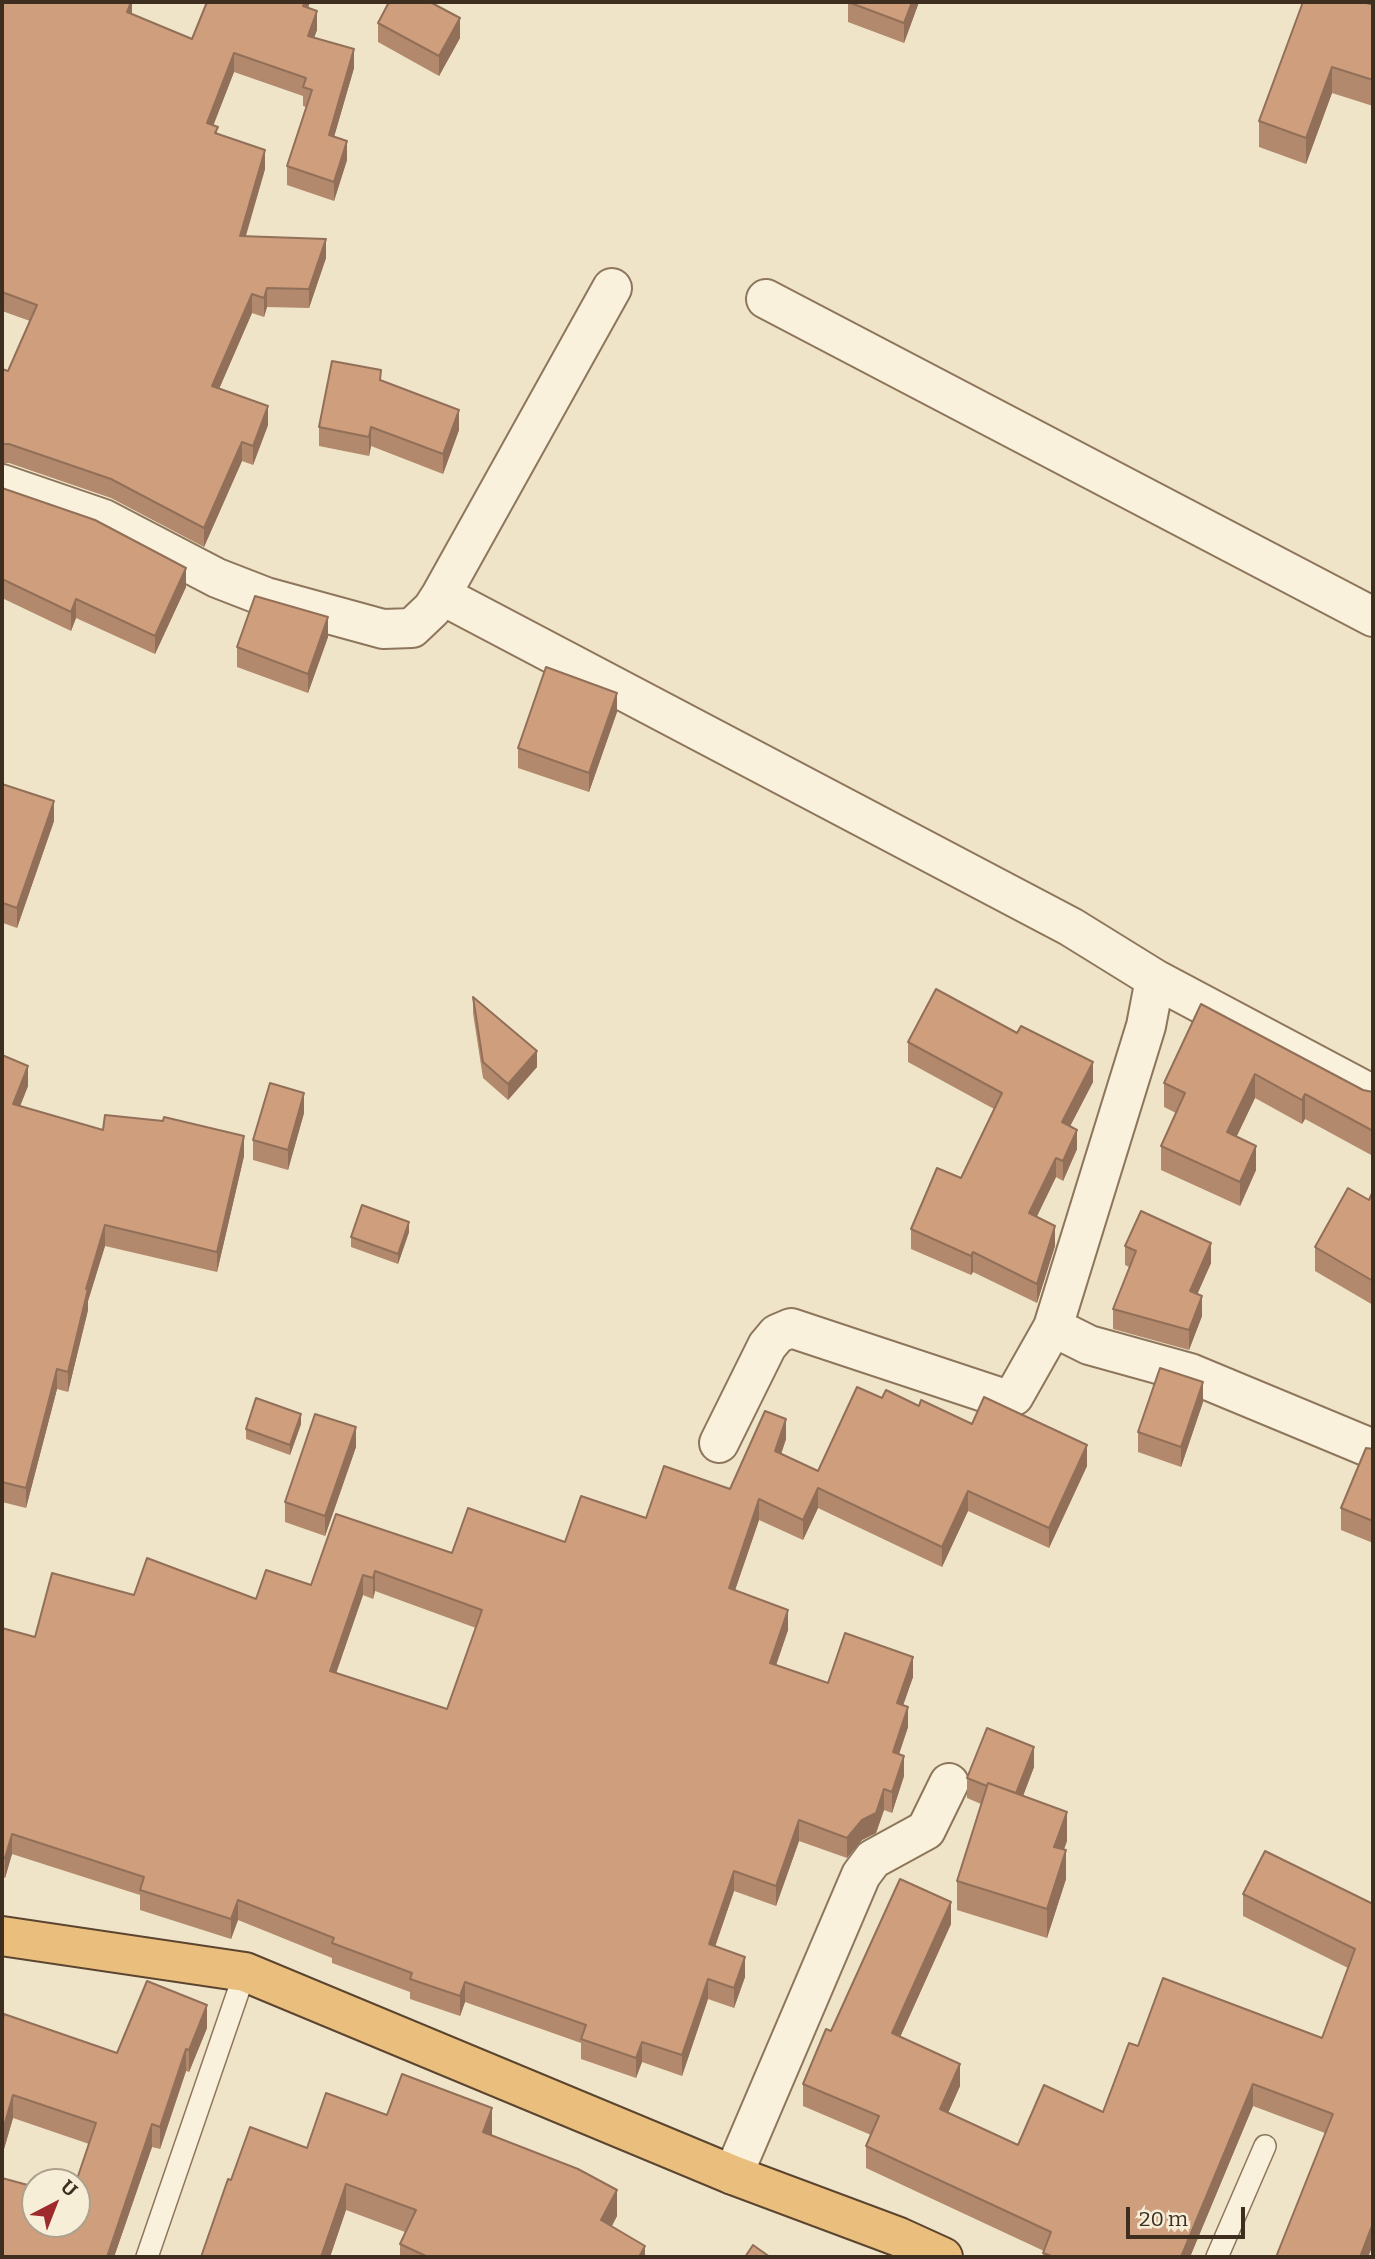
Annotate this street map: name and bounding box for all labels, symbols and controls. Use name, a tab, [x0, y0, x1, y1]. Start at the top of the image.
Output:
north arrow	[21, 2168, 91, 2238]
text: U	[56, 2175, 82, 2202]
scale bar	[1130, 2192, 1249, 2236]
text: 20 m	[1139, 2206, 1188, 2232]

